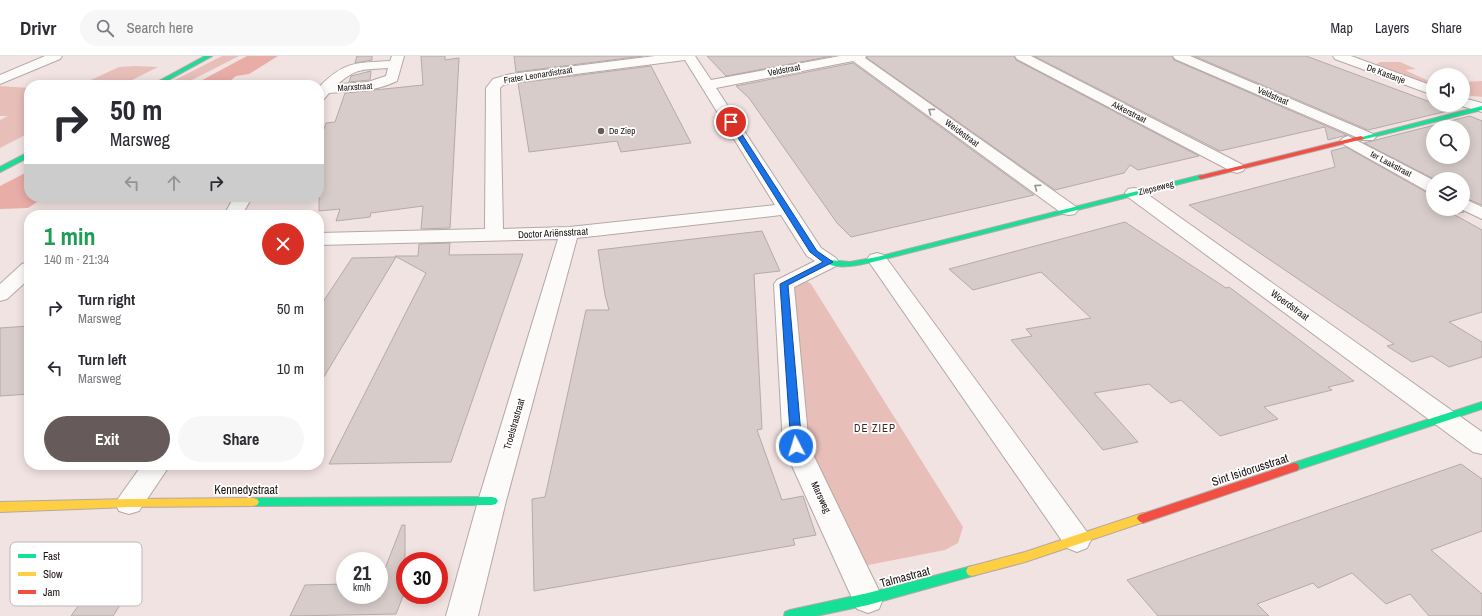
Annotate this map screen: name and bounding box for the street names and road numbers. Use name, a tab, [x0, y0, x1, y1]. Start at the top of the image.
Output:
street label: Veldstraat	[767, 61, 801, 79]
street label: De Kastanje	[1365, 61, 1407, 87]
street label: Frater Leonardistraat	[503, 64, 573, 86]
street label: Marxstraat	[337, 80, 373, 94]
street label: Veldstraat	[1256, 84, 1290, 108]
street label: Akkerstraat	[1109, 98, 1148, 126]
street label: Weidestraat	[942, 116, 982, 150]
street label: ter Laakstraat	[1368, 148, 1414, 180]
street label: Ziepseweg	[1137, 178, 1176, 198]
street label: Doctor Ariënsstraat	[518, 225, 589, 241]
street label: Woerdstraat	[1268, 287, 1312, 324]
street label: Troelstrastraat	[501, 396, 528, 451]
street label: Sint Isidorusstraat	[1210, 450, 1291, 490]
street label: Marsweg	[808, 479, 834, 515]
street label: Kennedystraat	[214, 482, 278, 498]
street label: Talmastraat	[878, 563, 932, 591]

